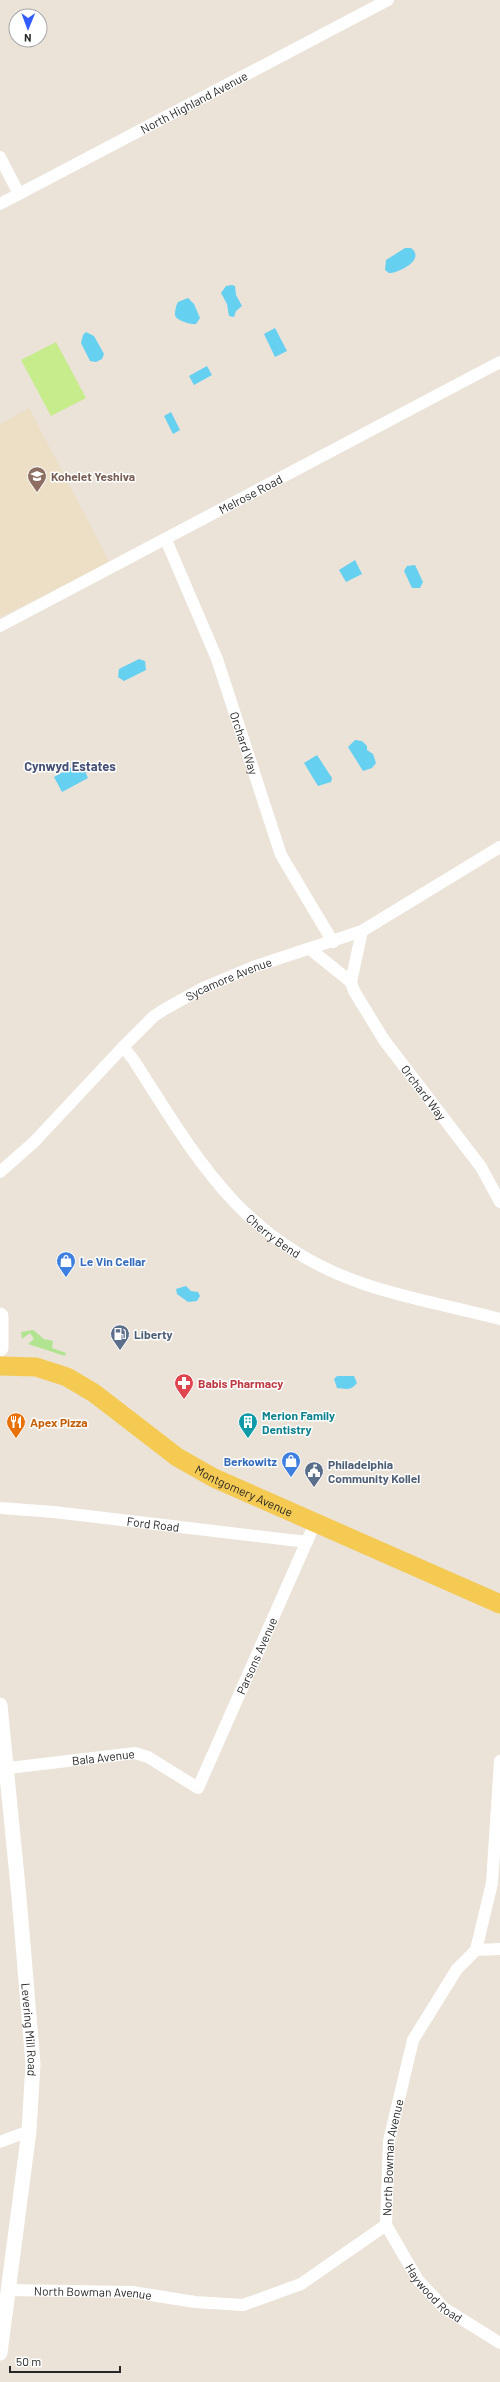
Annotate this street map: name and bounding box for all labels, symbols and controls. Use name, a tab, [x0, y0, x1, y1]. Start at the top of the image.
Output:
north arrow	[8, 8, 48, 48]
text: N	[24, 32, 32, 45]
street label: North Highland Avenue	[138, 68, 250, 136]
school or university icon: Kohelet Yeshiva	[26, 465, 48, 493]
place label: Kohelet Yeshiva	[51, 469, 135, 483]
street label: Melrose Road	[216, 471, 284, 516]
street label: Orchard Way	[228, 710, 261, 777]
district label: Cynwyd Estates	[24, 758, 116, 774]
street label: Sycamore Avenue	[183, 954, 273, 1003]
street label: Orchard Way	[399, 1062, 450, 1123]
street label: Cherry Bend	[244, 1211, 303, 1260]
shop icon: Le Vin Cellar	[55, 1250, 77, 1278]
place label: Le Vin Cellar	[80, 1254, 146, 1268]
fuel station icon: Liberty	[109, 1323, 131, 1351]
place label: Liberty	[134, 1327, 173, 1341]
pharmacy icon: Babis Pharmacy	[173, 1372, 195, 1400]
place label: Babis Pharmacy	[198, 1376, 283, 1390]
place label: Merion Family Dentistry	[262, 1408, 335, 1436]
restaurant icon: Apex Pizza	[5, 1411, 27, 1439]
building icon: Merion Family Dentistry	[237, 1411, 259, 1439]
place label: Apex Pizza	[30, 1415, 88, 1429]
shop icon: Berkowitz	[280, 1450, 302, 1478]
place label: Berkowitz	[224, 1454, 277, 1468]
place label: Philadelphia Community Kollel	[328, 1457, 420, 1485]
public building icon: Philadelphia Community Kollel	[303, 1460, 325, 1488]
street label: Montgomery Avenue	[193, 1462, 295, 1519]
street label: Ford Road	[126, 1514, 180, 1534]
street label: Parsons Avenue	[233, 1615, 280, 1696]
street label: Bala Avenue	[71, 1746, 135, 1767]
street label: Levering Mill Road	[19, 1982, 40, 2077]
street label: North Bowman Avenue	[379, 2098, 406, 2216]
street label: Haywood Road	[403, 2261, 465, 2325]
street label: North Bowman Avenue	[34, 2283, 153, 2302]
scale bar	[10, 2348, 120, 2374]
text: 50 m	[16, 2354, 41, 2368]

